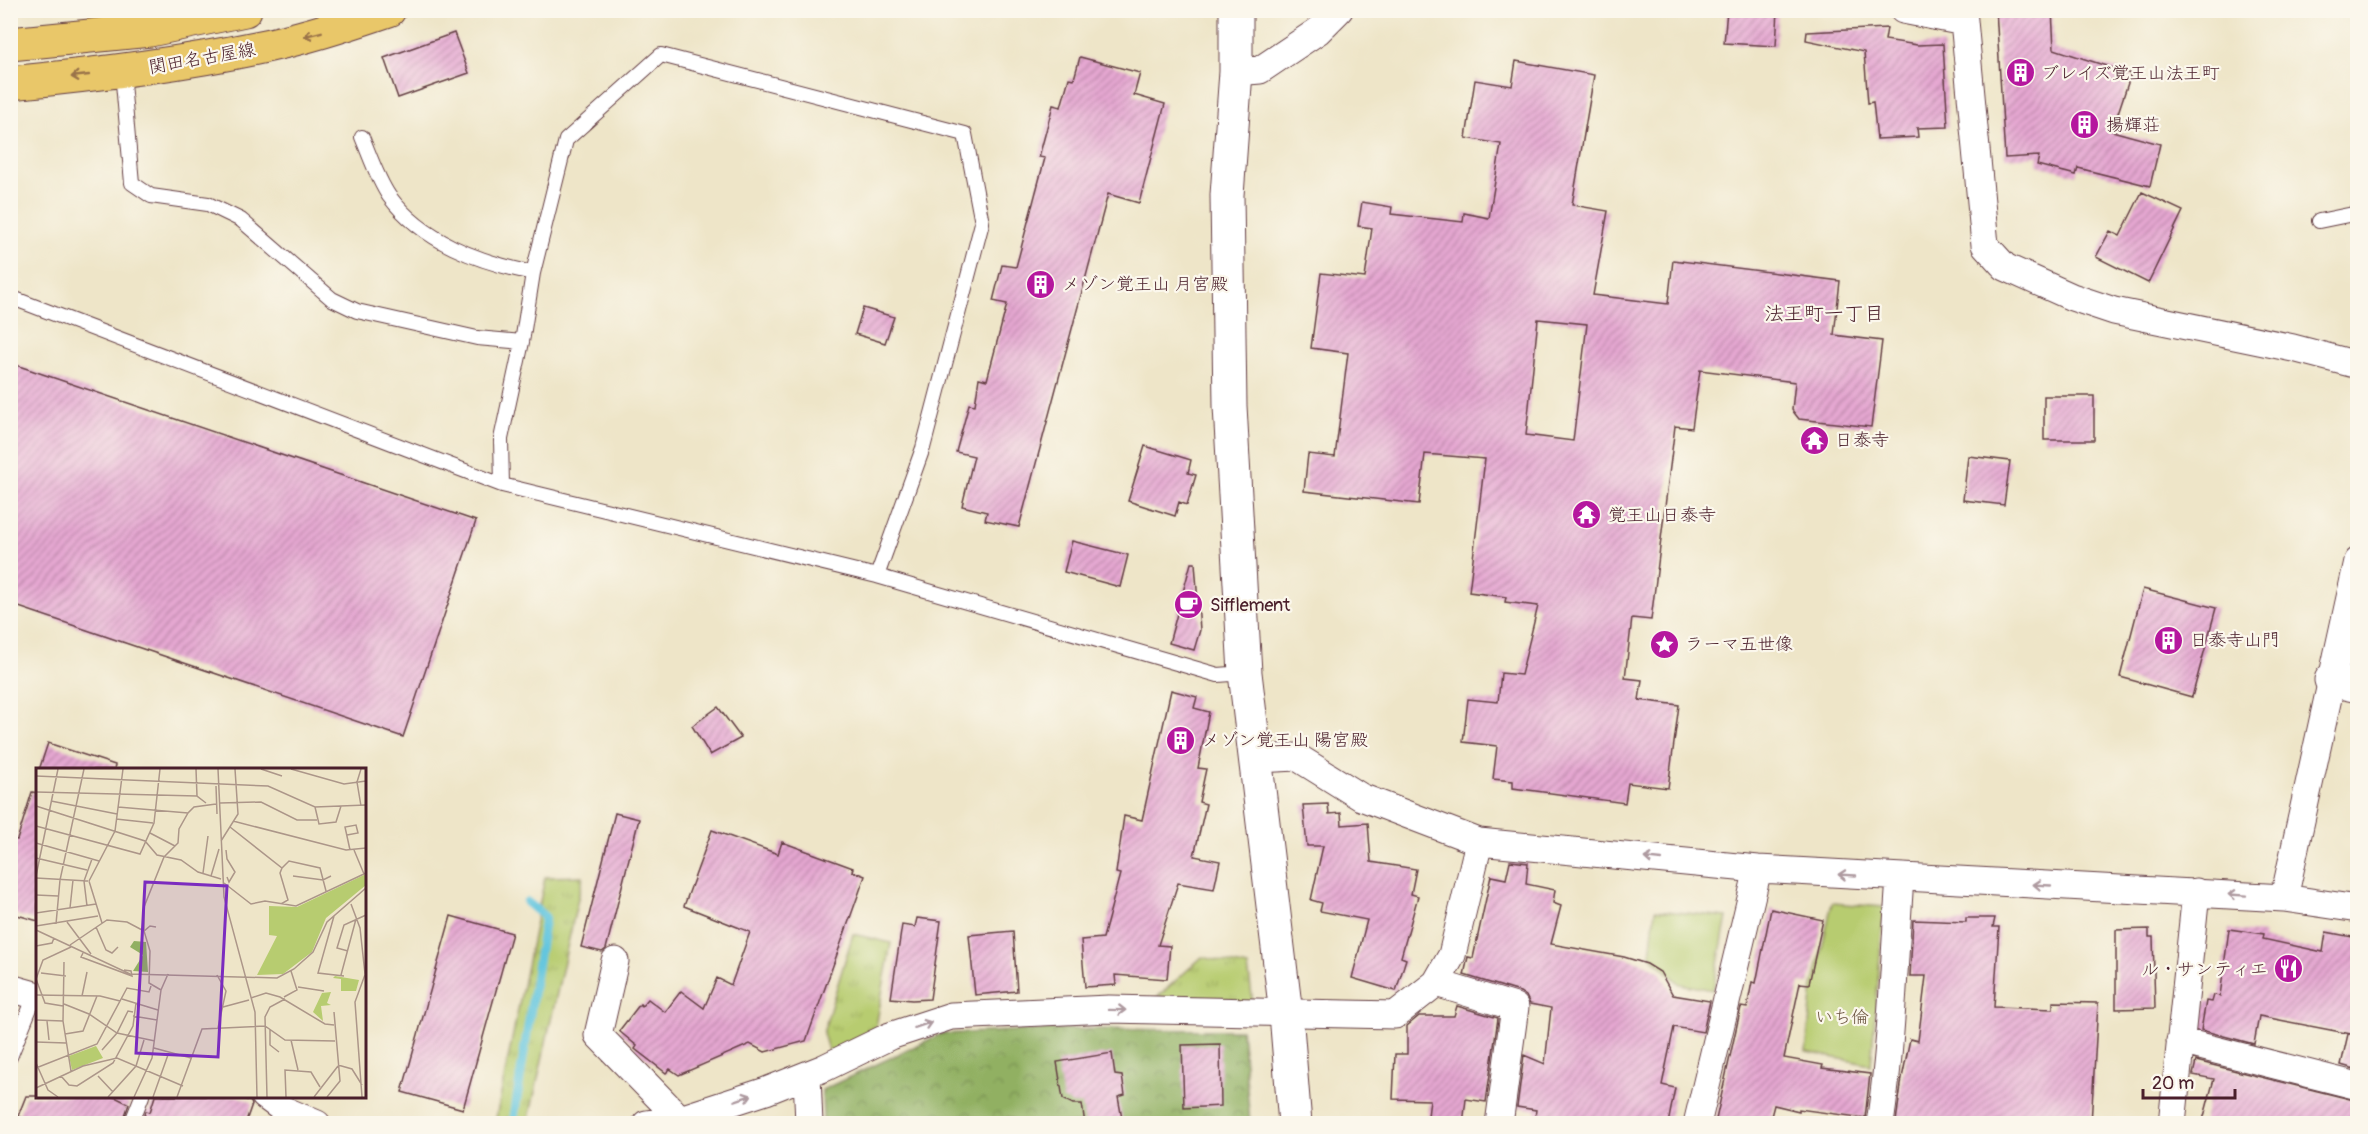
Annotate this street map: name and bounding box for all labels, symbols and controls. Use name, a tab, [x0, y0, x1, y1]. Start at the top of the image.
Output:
one-way arrow	[304, 29, 323, 41]
street label: 関田名古屋線	[147, 38, 257, 79]
building icon: ブレイズ覚王山法王町	[2004, 57, 2036, 89]
place label: ブレイズ覚王山法王町	[2041, 62, 2220, 85]
one-way arrow	[71, 71, 91, 82]
building icon: 揚輝荘	[2069, 109, 2101, 141]
place label: 揚輝荘	[2106, 114, 2160, 137]
building icon: メゾン覚王山 月宮殿	[1025, 268, 1057, 300]
place label: メゾン覚王山 月宮殿	[1062, 273, 1228, 296]
district label: 法王町一丁目	[1764, 301, 1884, 326]
temple icon: 日泰寺	[1798, 424, 1830, 456]
place label: 日泰寺	[1835, 429, 1889, 452]
temple icon: 覚王山日泰寺	[1571, 499, 1603, 531]
place label: 覚王山日泰寺	[1608, 504, 1716, 527]
cafe icon: Sifflement	[1173, 589, 1205, 621]
place label: Sifflement	[1210, 594, 1291, 617]
building icon: 日泰寺山門	[2153, 624, 2185, 656]
place icon: ラーマ五世像	[1648, 628, 1680, 660]
place label: 日泰寺山門	[2190, 629, 2280, 652]
place label: ラーマ五世像	[1685, 633, 1793, 656]
building icon: メゾン覚王山 陽宮殿	[1165, 724, 1197, 756]
place label: メゾン覚王山 陽宮殿	[1202, 729, 1368, 752]
inset map	[36, 768, 366, 1098]
one-way arrow	[1644, 853, 1664, 864]
one-way arrow	[1838, 869, 1858, 880]
one-way arrow	[2033, 879, 2053, 890]
one-way arrow	[2227, 889, 2247, 900]
restaurant icon: ル・サンティエ	[2273, 953, 2305, 985]
place label: ル・サンティエ	[2141, 958, 2268, 981]
one-way arrow	[1106, 1004, 1126, 1015]
park label: いち倫	[1815, 1006, 1869, 1029]
one-way arrow	[913, 1019, 932, 1030]
scale bar	[2143, 1062, 2234, 1100]
text: 20 m	[2152, 1072, 2194, 1095]
one-way arrow	[733, 1092, 752, 1103]

